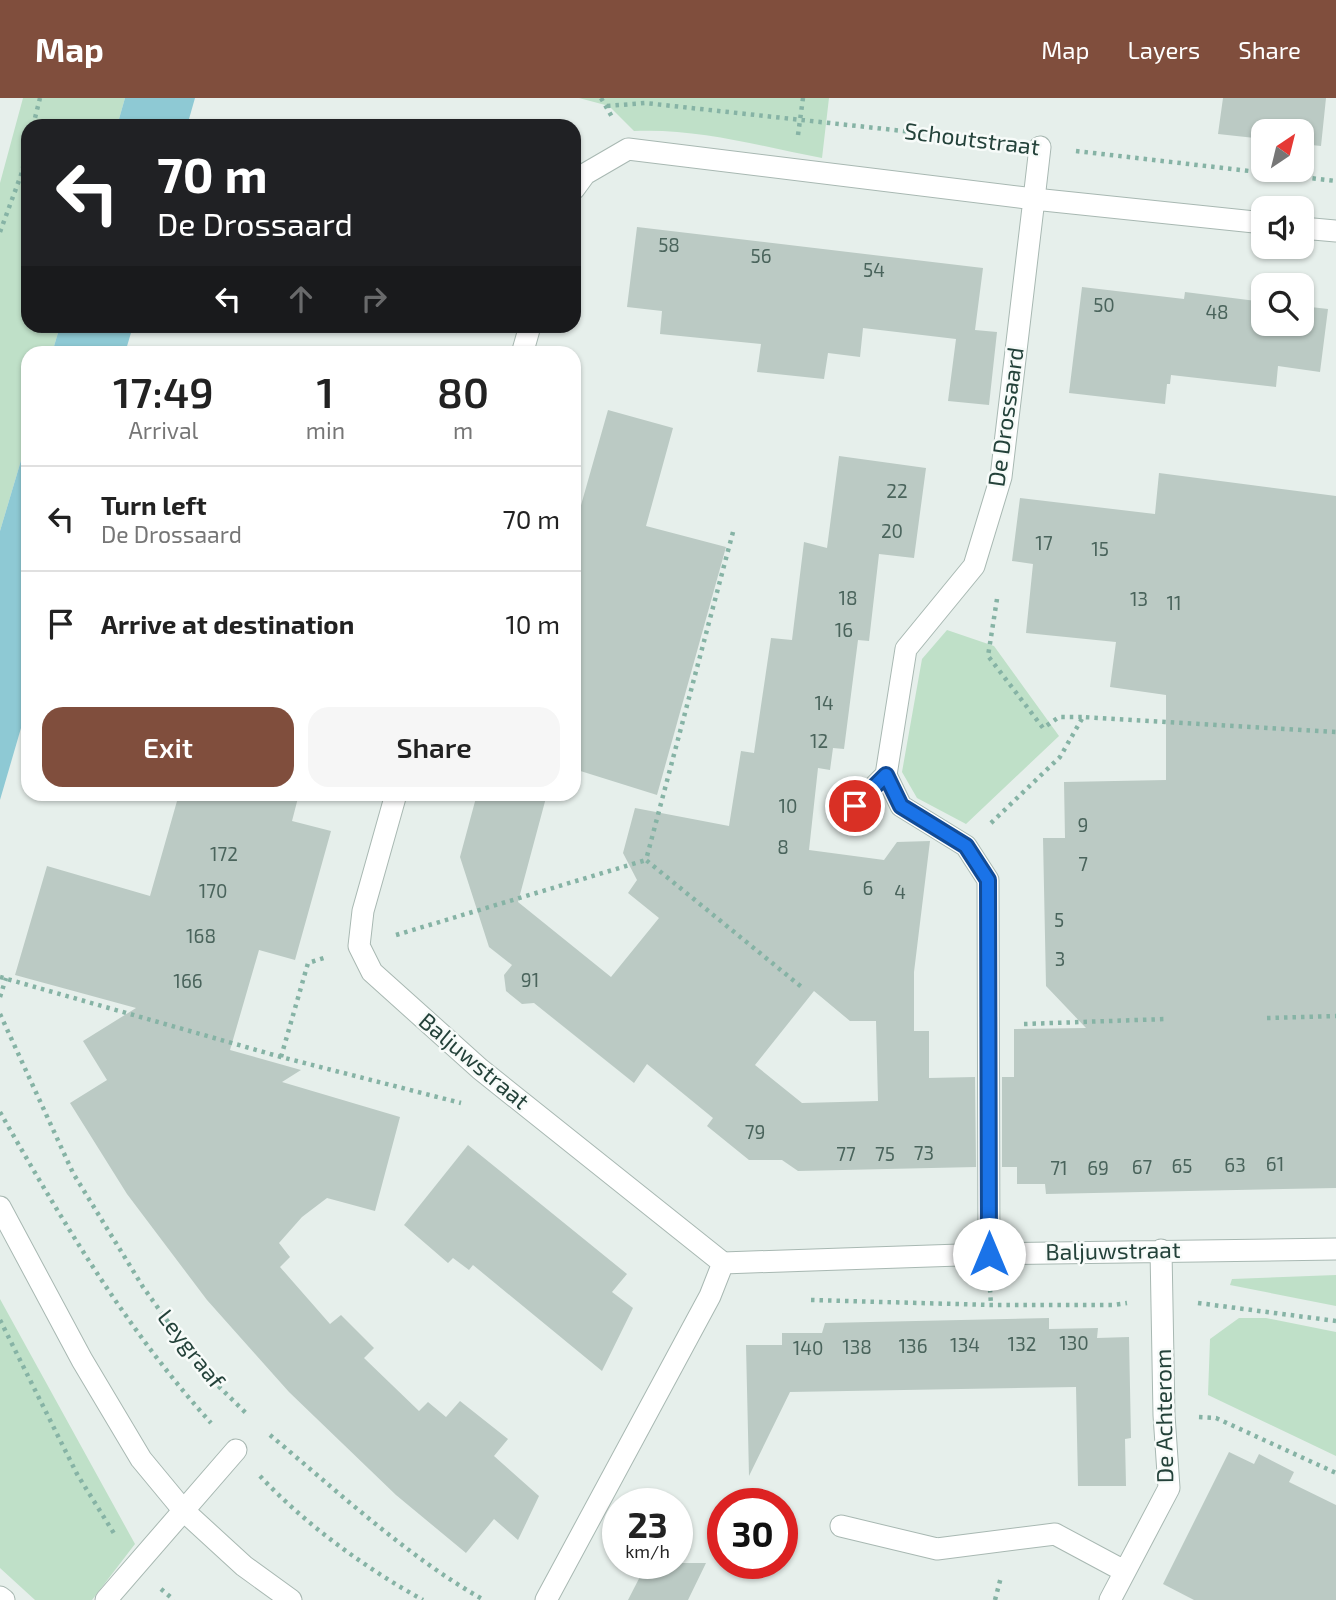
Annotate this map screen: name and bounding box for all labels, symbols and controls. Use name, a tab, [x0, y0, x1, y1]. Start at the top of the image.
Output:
text: Map	[35, 29, 104, 69]
text: Map	[1041, 35, 1089, 64]
text: Layers	[1127, 35, 1200, 64]
text: Share	[1238, 35, 1301, 64]
street label: Schoutstraat	[903, 116, 1042, 160]
north arrow	[1251, 119, 1314, 182]
map controls	[1251, 119, 1314, 336]
text: 70 m	[157, 144, 268, 203]
icon: left	[42, 147, 133, 238]
button: sound	[1251, 196, 1314, 259]
text: De Drossaard	[157, 204, 353, 242]
house number: 58	[658, 233, 680, 256]
house number: 56	[750, 244, 772, 267]
house number: 54	[863, 258, 885, 281]
button: search	[1251, 273, 1314, 336]
icon: left	[209, 280, 247, 318]
icon: ahead	[282, 280, 320, 318]
icon: right	[355, 280, 393, 318]
house number: 50	[1093, 293, 1115, 316]
house number: 48	[1205, 300, 1229, 323]
street label: De Drossaard	[981, 345, 1029, 489]
text: 17:49	[113, 366, 214, 416]
text: 1	[317, 366, 334, 416]
text: 80	[437, 366, 489, 416]
text: Arrival	[128, 416, 198, 444]
text: min	[306, 416, 345, 444]
text: m	[453, 416, 473, 444]
house number: 22	[886, 479, 908, 502]
text: Turn left	[101, 489, 207, 520]
icon: left	[42, 500, 80, 538]
text: 70 m	[502, 503, 560, 534]
house number: 20	[881, 519, 903, 542]
text: De Drossaard	[101, 520, 242, 548]
house number: 17	[1035, 531, 1053, 554]
house number: 15	[1091, 537, 1109, 560]
house number: 18	[838, 586, 858, 609]
house number: 13	[1130, 587, 1148, 610]
house number: 11	[1166, 591, 1182, 614]
icon: arrive	[42, 605, 80, 643]
text: Arrive at destination	[101, 608, 354, 639]
text: 10 m	[505, 608, 560, 639]
house number: 16	[835, 618, 853, 641]
house number: 14	[814, 691, 834, 714]
button: Exit	[42, 707, 294, 787]
button: Share	[308, 707, 560, 787]
house number: 12	[810, 729, 828, 752]
pin	[825, 776, 885, 836]
icon: arrive	[836, 787, 874, 825]
house number: 10	[778, 794, 798, 817]
house number: 9	[1078, 813, 1088, 836]
house number: 8	[777, 835, 789, 858]
house number: 172	[210, 842, 238, 865]
house number: 7	[1078, 852, 1088, 875]
house number: 6	[863, 876, 873, 899]
house number: 170	[199, 879, 227, 902]
house number: 4	[894, 880, 906, 903]
house number: 5	[1054, 908, 1064, 931]
house number: 168	[186, 924, 216, 947]
house number: 3	[1055, 947, 1065, 970]
house number: 91	[521, 968, 539, 991]
house number: 166	[173, 969, 203, 992]
street label: Baljuwstraat	[414, 1006, 536, 1115]
house number: 79	[745, 1120, 765, 1143]
house number: 73	[914, 1141, 934, 1164]
house number: 77	[836, 1142, 856, 1165]
house number: 75	[875, 1142, 895, 1165]
house number: 61	[1266, 1152, 1284, 1175]
house number: 63	[1224, 1153, 1246, 1176]
house number: 65	[1171, 1154, 1193, 1177]
house number: 67	[1132, 1155, 1153, 1178]
house number: 71	[1050, 1156, 1068, 1179]
house number: 69	[1087, 1156, 1109, 1179]
position arrow	[952, 1217, 1026, 1291]
street label: Baljuwstraat	[1045, 1235, 1181, 1265]
street label: Leygraaf	[152, 1303, 232, 1394]
house number: 130	[1059, 1331, 1089, 1354]
house number: 132	[1008, 1332, 1036, 1355]
house number: 134	[950, 1333, 980, 1356]
house number: 136	[899, 1334, 928, 1357]
house number: 138	[842, 1335, 872, 1358]
house number: 140	[793, 1336, 823, 1359]
street label: De Achterom	[1148, 1349, 1178, 1483]
speed limit sign: 30	[707, 1488, 798, 1579]
text: 23	[627, 1503, 668, 1545]
text: km/h	[625, 1540, 670, 1562]

